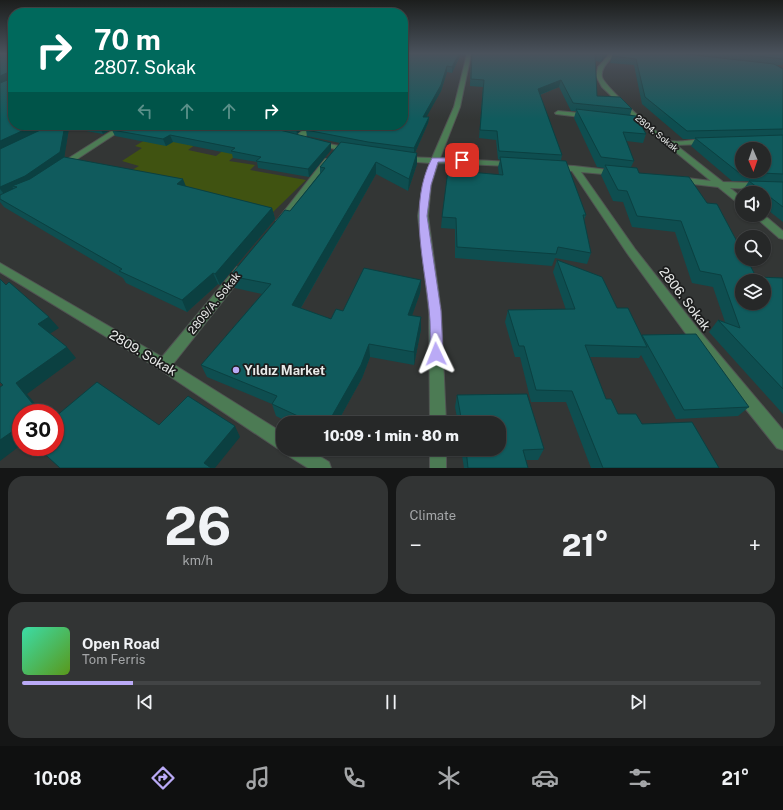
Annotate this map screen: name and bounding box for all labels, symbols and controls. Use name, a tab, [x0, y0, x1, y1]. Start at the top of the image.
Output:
text: 70 m	[94, 23, 161, 56]
icon: right	[28, 24, 80, 76]
text: 2807. Sokak	[94, 57, 196, 78]
icon: left	[134, 100, 156, 122]
icon: ahead	[176, 100, 198, 122]
icon: ahead	[218, 100, 240, 122]
icon: right	[260, 100, 282, 122]
street label: 2804. Sokak	[633, 112, 681, 154]
north arrow	[735, 142, 771, 178]
map controls	[735, 142, 771, 310]
pin	[445, 143, 479, 177]
icon: arrive	[451, 149, 473, 171]
button: sound	[735, 186, 771, 222]
button: search	[735, 230, 771, 266]
street label: 2806. Sokak	[656, 264, 714, 334]
street label: 2809/A. Sokak	[185, 270, 243, 336]
button: layers	[735, 274, 771, 310]
street label: 2809. Sokak	[107, 327, 179, 379]
position arrow	[415, 333, 457, 375]
place label: Yıldız Market	[244, 363, 325, 378]
marker: Yıldız Market	[231, 365, 241, 375]
speed limit sign: 30	[12, 404, 64, 456]
text: 10:09 · 1 min · 80 m	[323, 427, 459, 444]
text: 26	[164, 496, 231, 557]
text: Climate	[410, 508, 456, 523]
text: 21°	[562, 527, 609, 563]
text: −	[410, 532, 422, 558]
text: +	[749, 532, 761, 558]
text: km/h	[182, 553, 213, 568]
text: Open Road	[82, 635, 160, 652]
text: Tom Ferris	[82, 652, 145, 667]
icon: previous	[134, 691, 156, 713]
icon: pause	[380, 691, 402, 713]
icon: next	[627, 691, 649, 713]
icon: directions	[149, 764, 177, 792]
icon: music	[244, 764, 272, 792]
icon: phone	[340, 764, 368, 792]
icon: climate	[435, 764, 463, 792]
icon: car	[531, 764, 559, 792]
icon: filters	[626, 764, 654, 792]
text: 10:08	[34, 768, 82, 789]
text: 21°	[722, 768, 749, 789]

